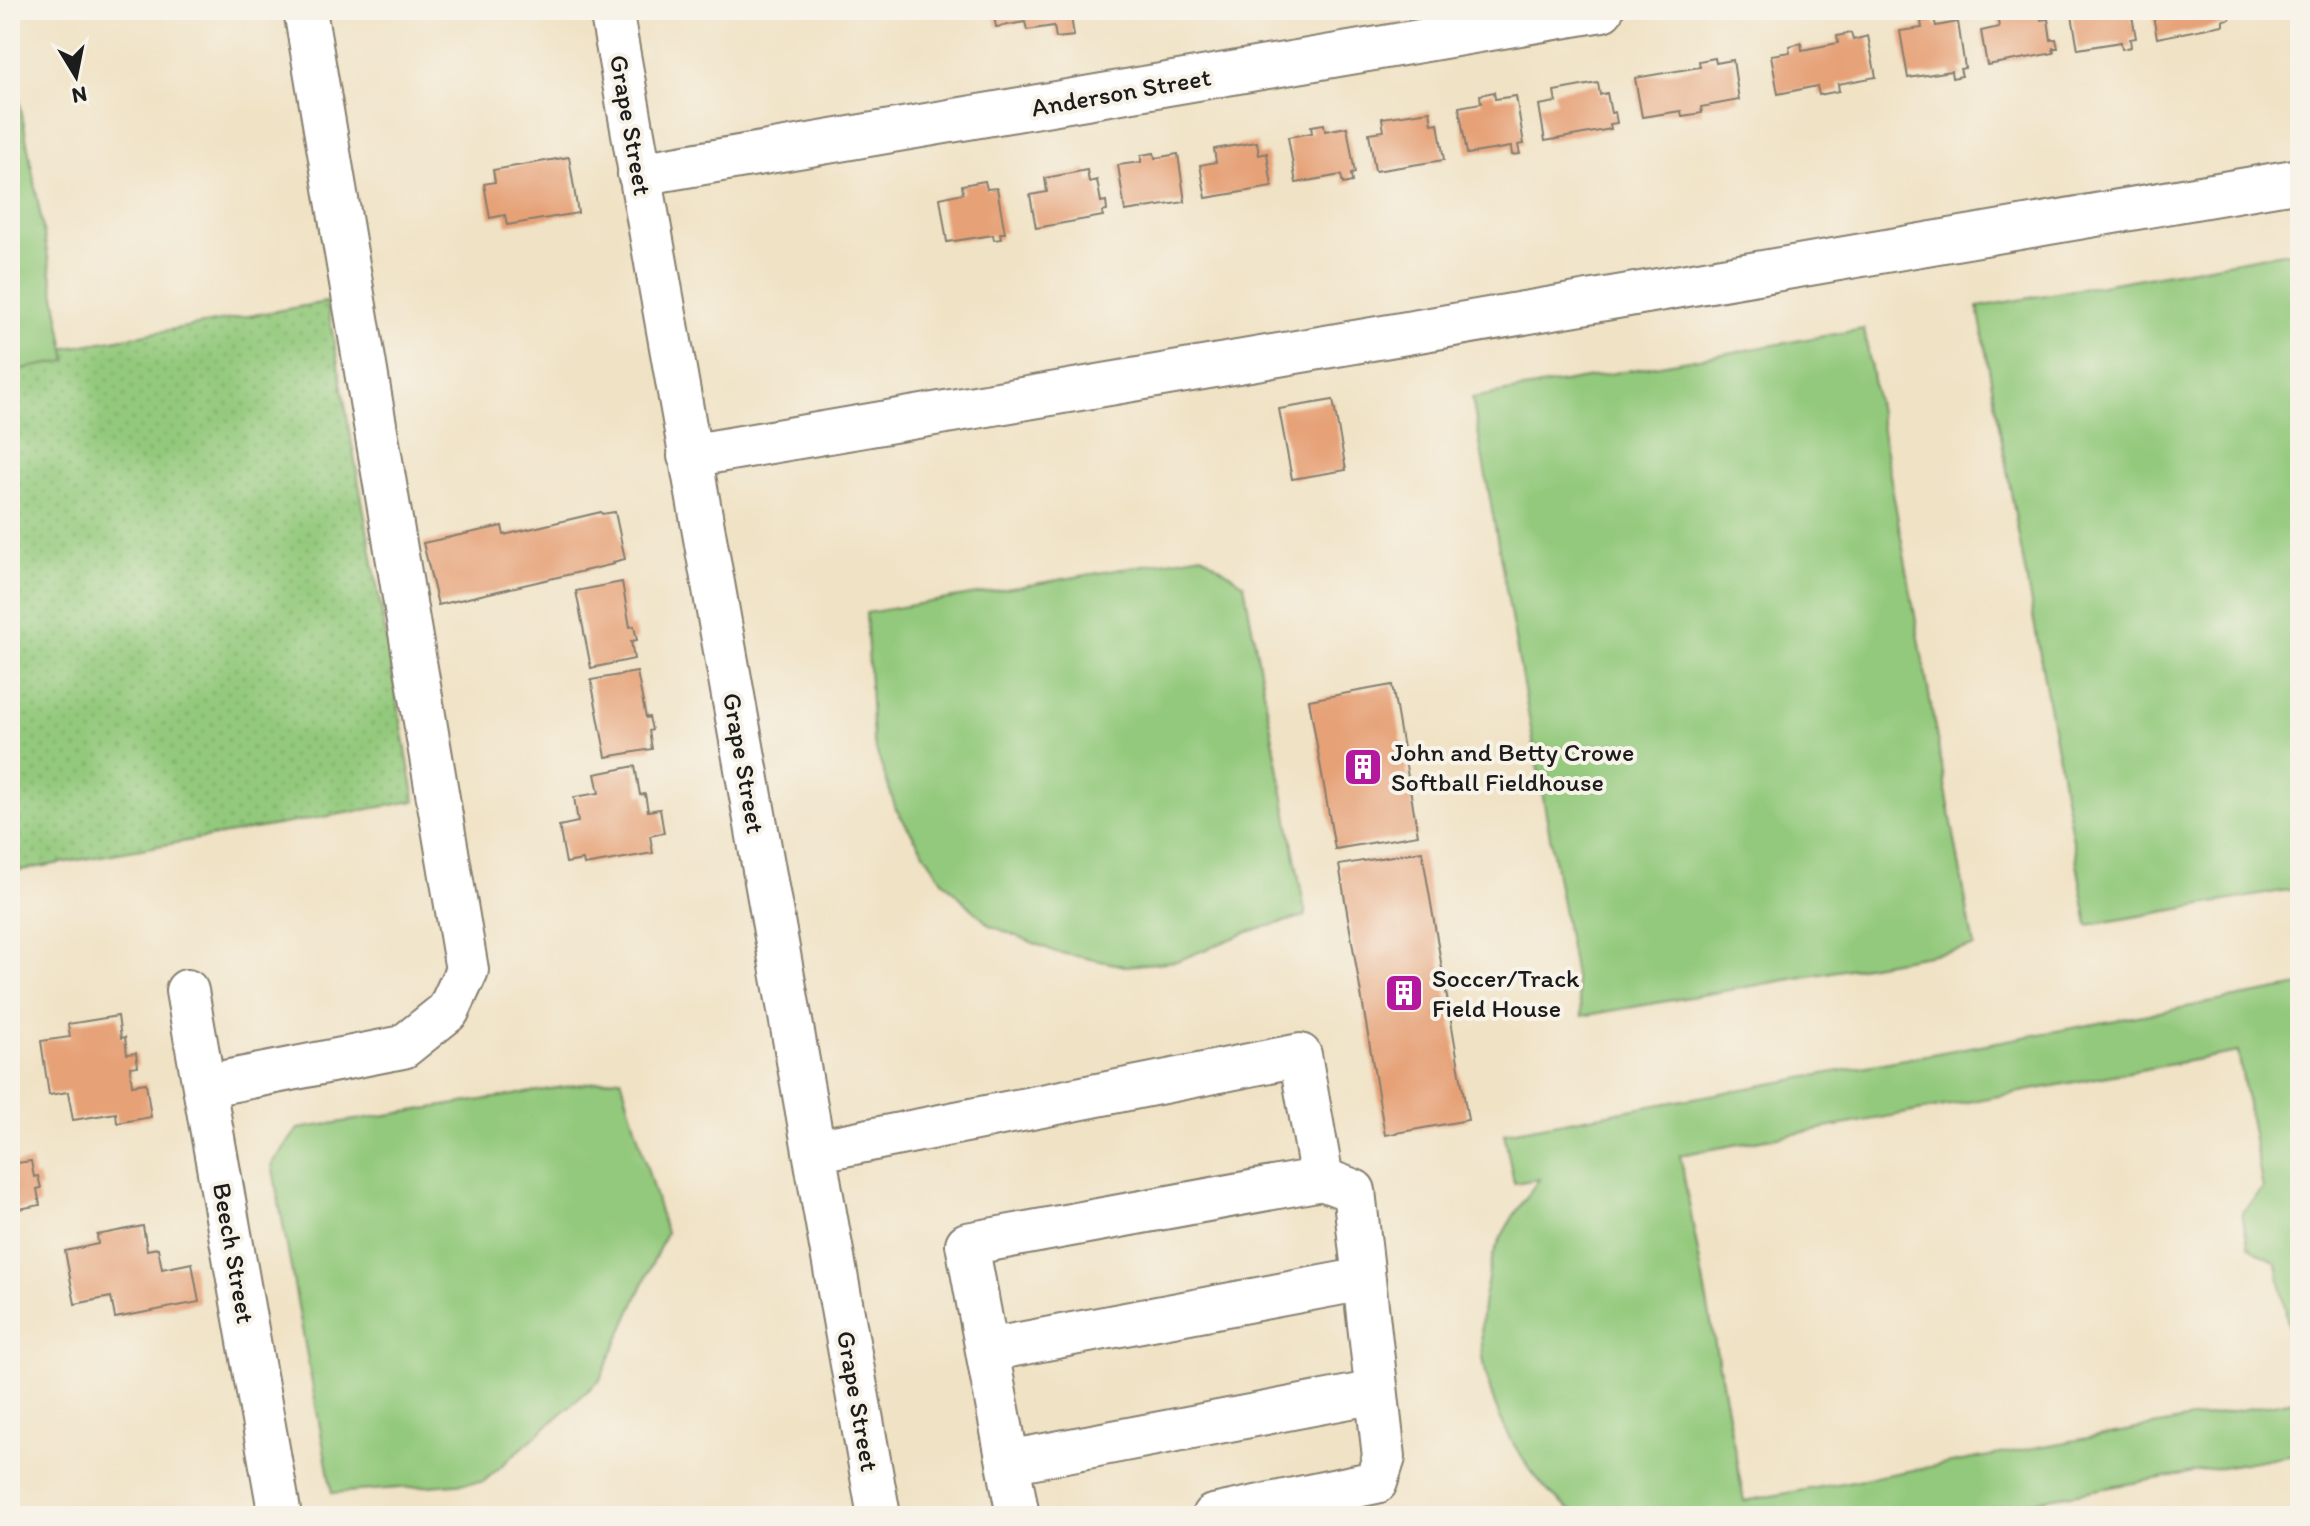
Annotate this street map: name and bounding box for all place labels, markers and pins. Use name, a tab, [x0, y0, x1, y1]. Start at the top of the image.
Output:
place label: John and Betty Crowe Softball Fieldhouse	[1391, 736, 1634, 798]
building icon: John and Betty Crowe Softball Fieldhouse	[1342, 746, 1384, 788]
place label: Soccer/Track Field House	[1432, 962, 1580, 1024]
building icon: Soccer/Track Field House	[1383, 972, 1425, 1014]

